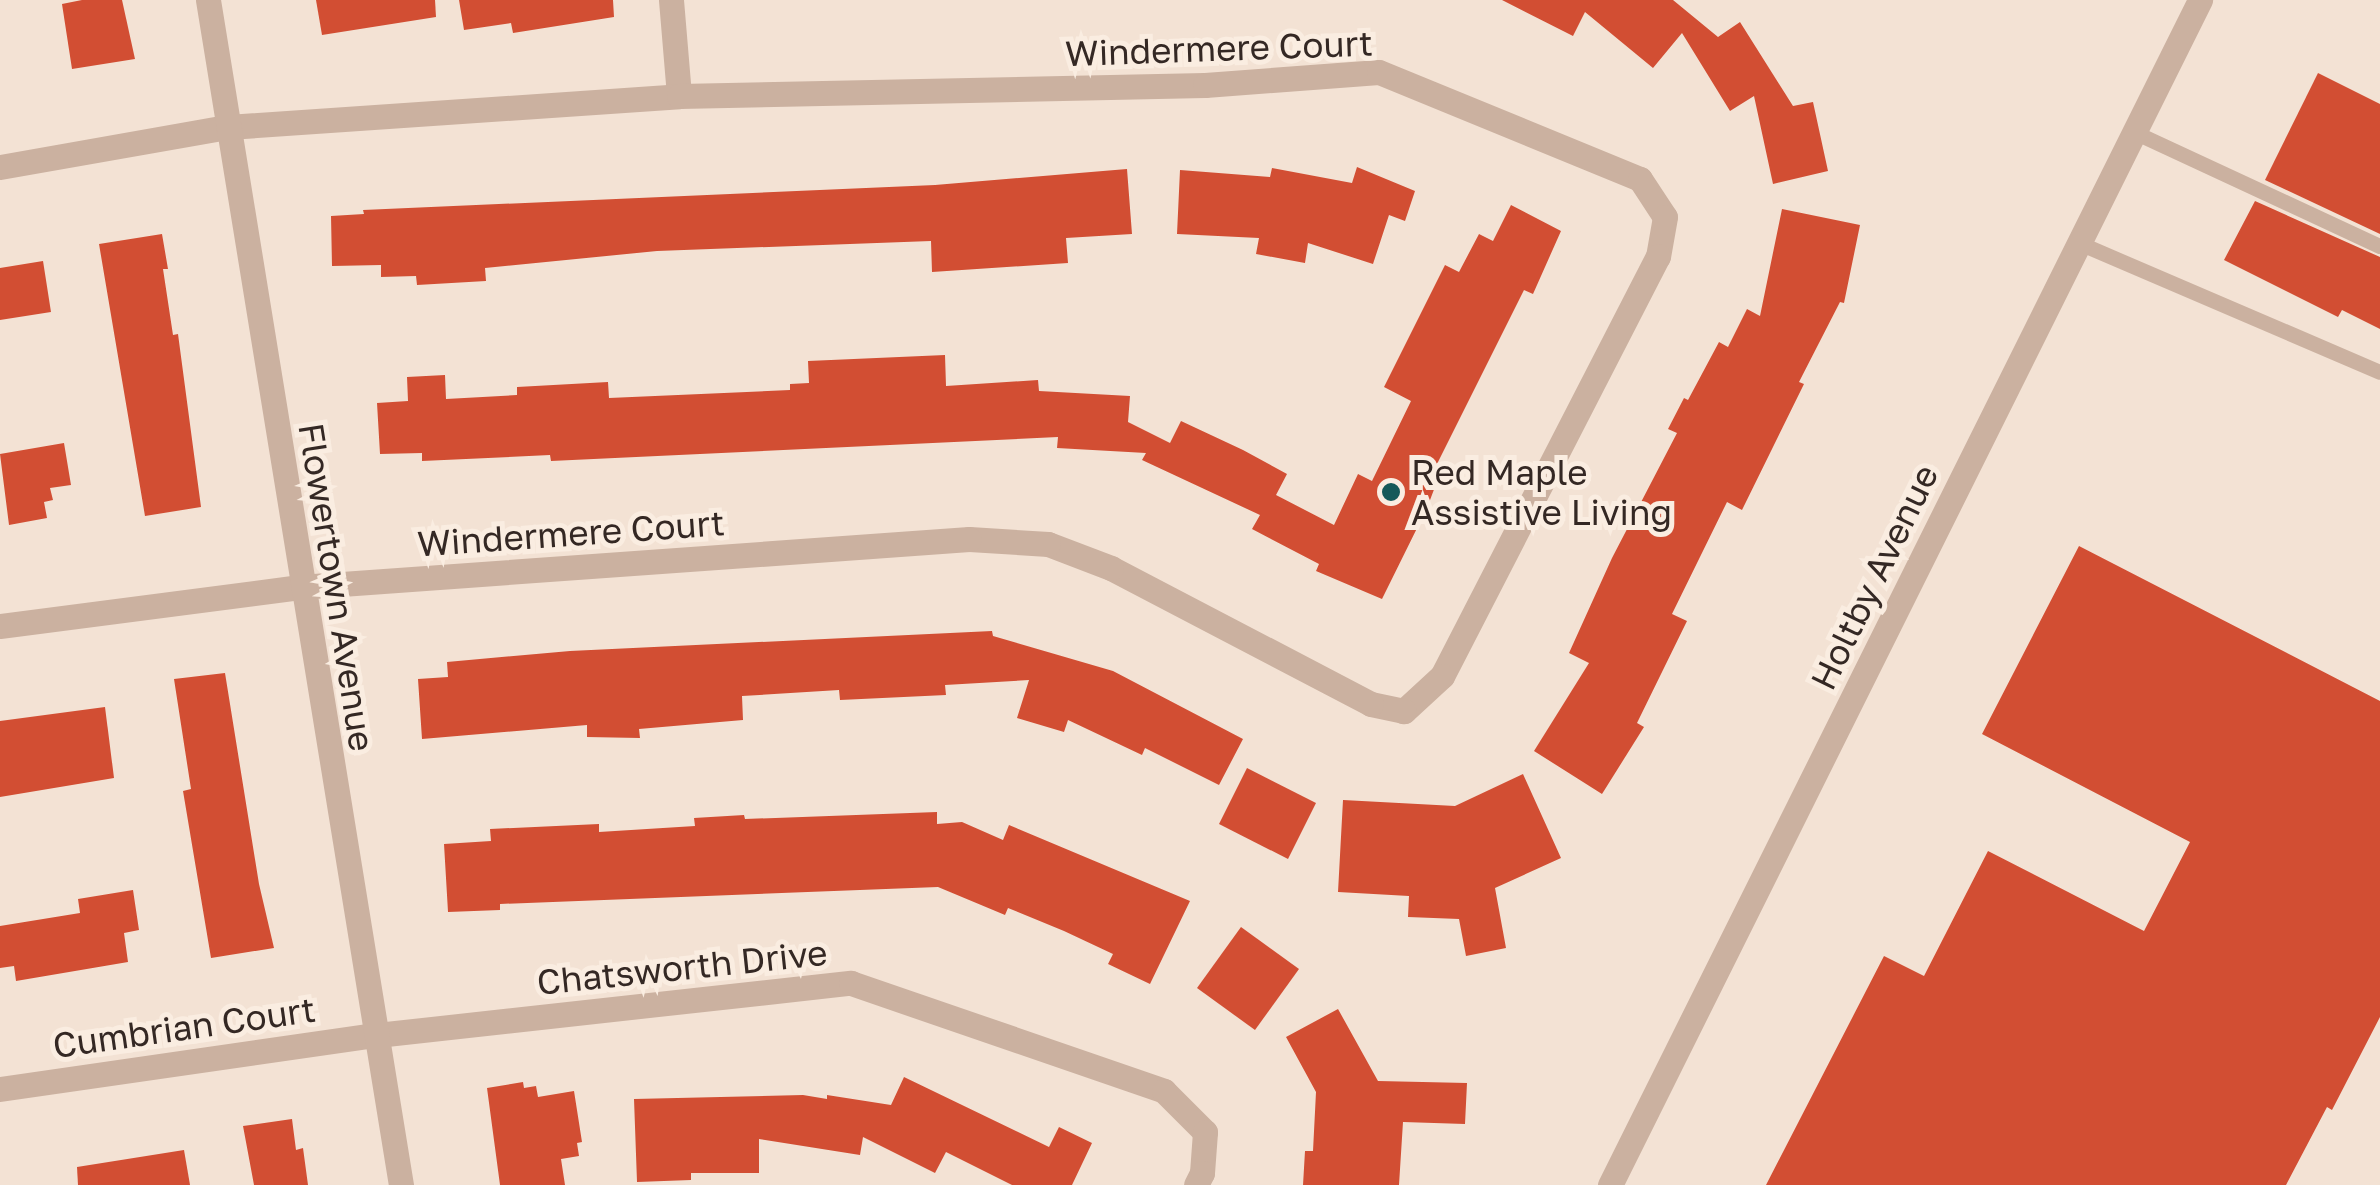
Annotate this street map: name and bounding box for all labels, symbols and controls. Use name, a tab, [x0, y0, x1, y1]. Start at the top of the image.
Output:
street label: Windermere Court	[1064, 22, 1374, 74]
street label: Flowertown Avenue	[290, 420, 384, 754]
place label: Red Maple Assistive Living	[1411, 451, 1672, 533]
street label: Holtby Avenue	[1801, 458, 1947, 696]
marker: Red Maple Assistive Living	[1380, 481, 1402, 503]
street label: Windermere Court	[416, 501, 726, 565]
street label: Chatsworth Drive	[535, 931, 829, 1003]
street label: Cumbrian Court	[50, 988, 318, 1066]

